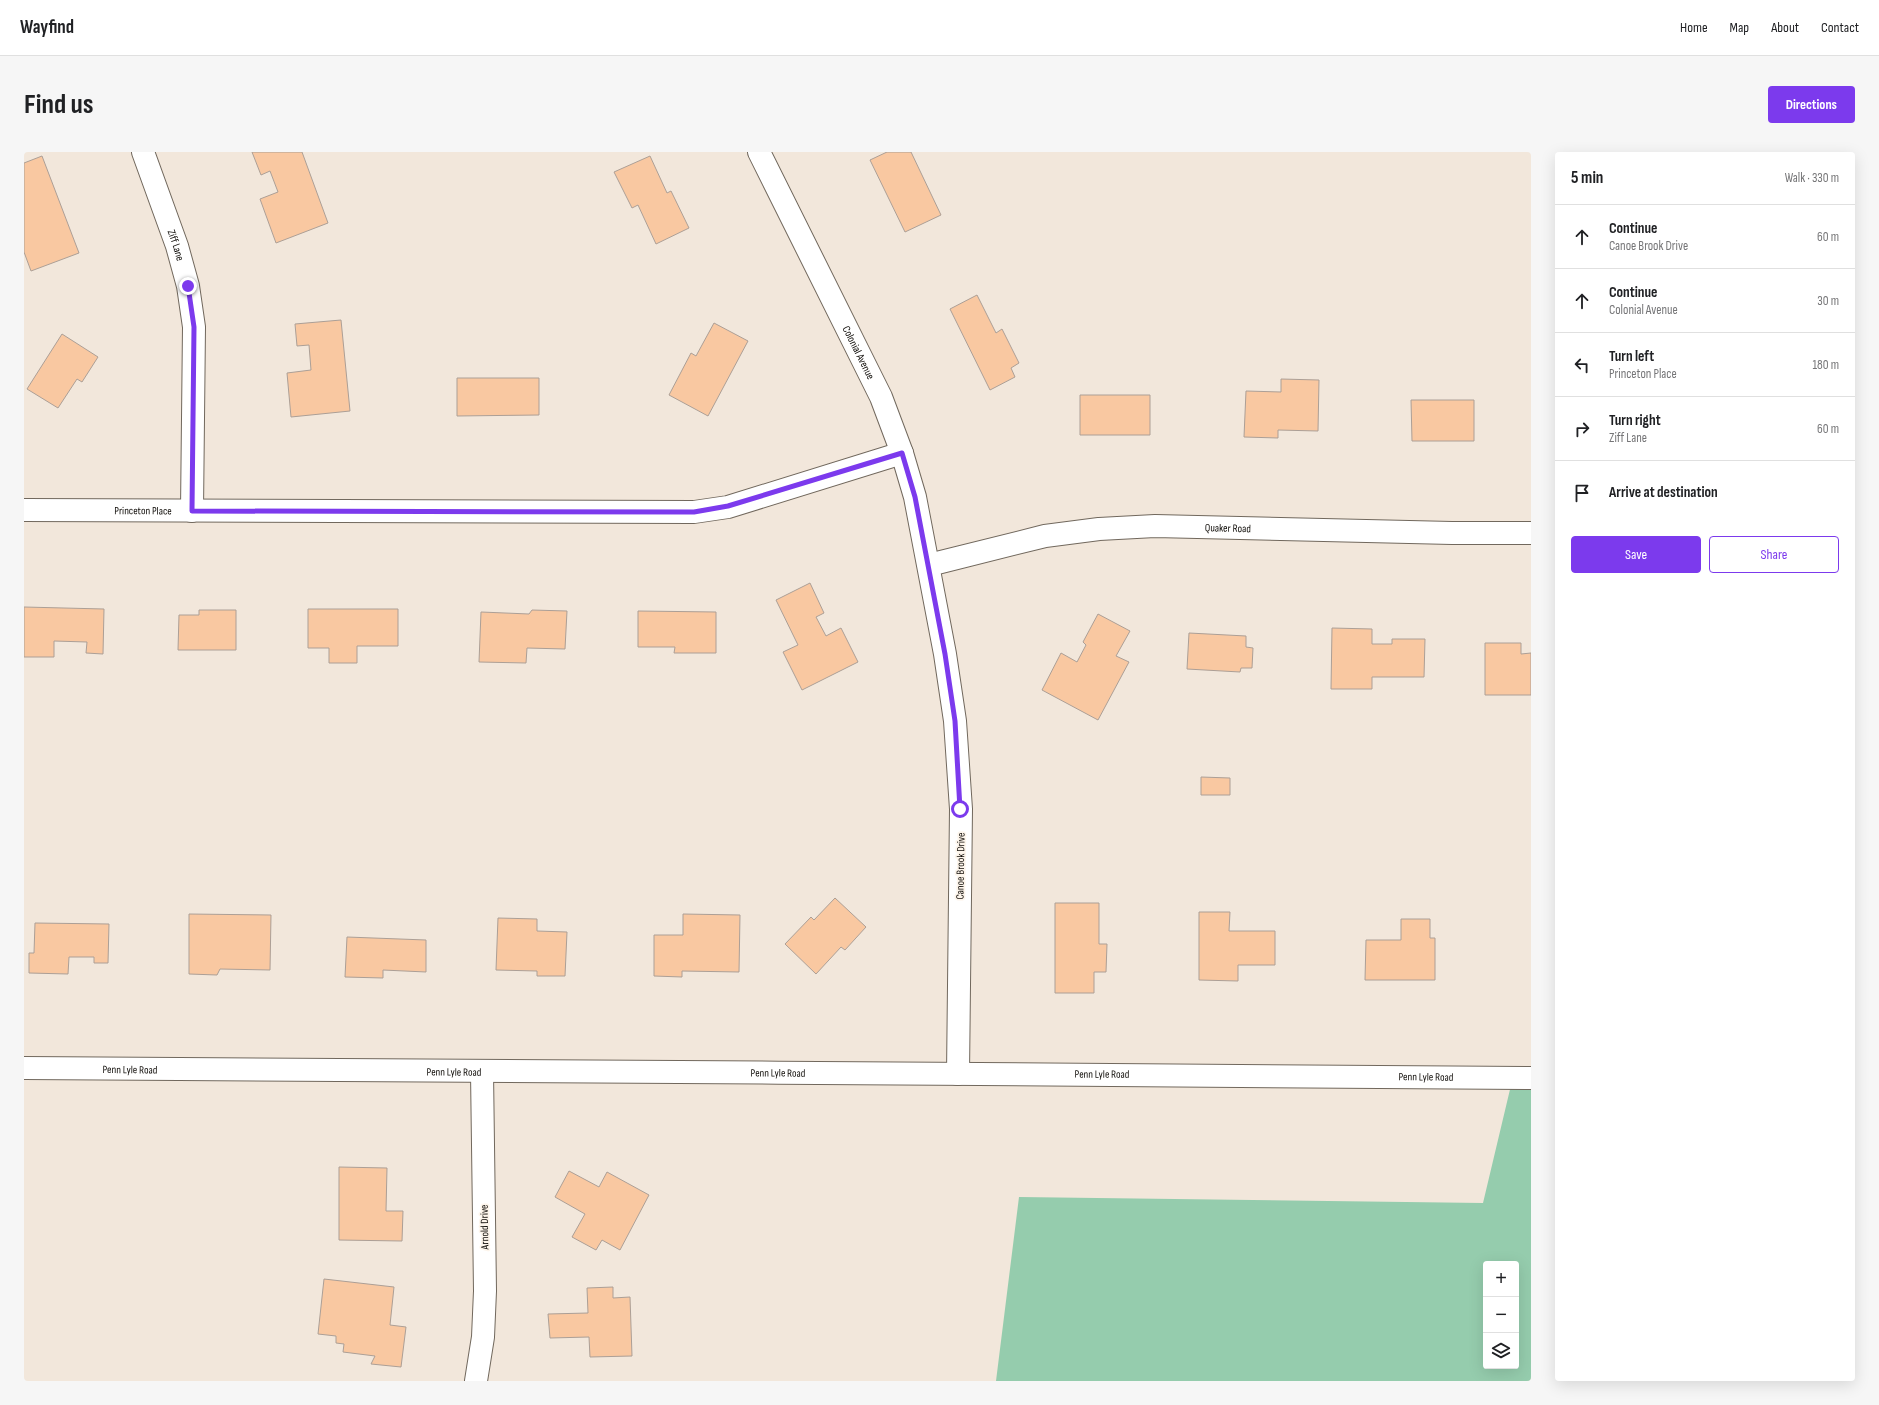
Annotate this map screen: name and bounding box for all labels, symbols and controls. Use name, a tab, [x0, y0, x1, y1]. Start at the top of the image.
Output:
text: Wayfind	[20, 16, 74, 39]
text: Home	[1680, 19, 1708, 36]
text: Map	[1730, 19, 1749, 36]
text: About	[1771, 19, 1799, 36]
text: Contact	[1821, 19, 1859, 36]
button: Directions	[1768, 86, 1855, 123]
text: Find us	[24, 88, 93, 121]
text: 5 min	[1571, 168, 1603, 188]
text: Walk · 330 m	[1785, 170, 1839, 186]
text: Continue	[1609, 219, 1658, 238]
icon: ahead	[1571, 226, 1593, 248]
street label: Ziff Lane	[165, 228, 187, 262]
text: 60 m	[1817, 229, 1839, 245]
text: Canoe Brook Drive	[1609, 238, 1688, 254]
route end	[179, 277, 197, 295]
text: Continue	[1609, 283, 1658, 302]
icon: ahead	[1571, 290, 1593, 312]
text: 30 m	[1817, 293, 1839, 309]
text: Colonial Avenue	[1609, 302, 1678, 318]
street label: Colonial Avenue	[840, 324, 877, 382]
text: Turn left	[1609, 347, 1654, 366]
icon: left	[1571, 354, 1593, 376]
text: 180 m	[1813, 357, 1839, 373]
text: Princeton Place	[1609, 366, 1677, 382]
text: Turn right	[1609, 411, 1661, 430]
icon: right	[1571, 418, 1593, 440]
text: 60 m	[1817, 421, 1839, 437]
text: Ziff Lane	[1609, 430, 1647, 446]
icon: arrive	[1571, 482, 1593, 504]
text: Arrive at destination	[1609, 483, 1718, 502]
street label: Princeton Place	[114, 504, 172, 517]
street label: Quaker Road	[1205, 521, 1251, 535]
button: Save	[1571, 536, 1701, 573]
button: Share	[1709, 536, 1839, 573]
route start	[951, 800, 969, 818]
street label: Canoe Brook Drive	[953, 832, 968, 900]
street label: Penn Lyle Road	[102, 1063, 158, 1077]
street label: Penn Lyle Road	[426, 1066, 482, 1079]
street label: Penn Lyle Road	[750, 1067, 806, 1080]
street label: Penn Lyle Road	[1074, 1068, 1130, 1081]
street label: Penn Lyle Road	[1398, 1070, 1454, 1084]
street label: Arnold Drive	[478, 1204, 491, 1251]
map controls	[1483, 1261, 1519, 1369]
button: +	[1483, 1261, 1519, 1297]
button: −	[1483, 1297, 1519, 1333]
button: layers	[1483, 1333, 1519, 1369]

